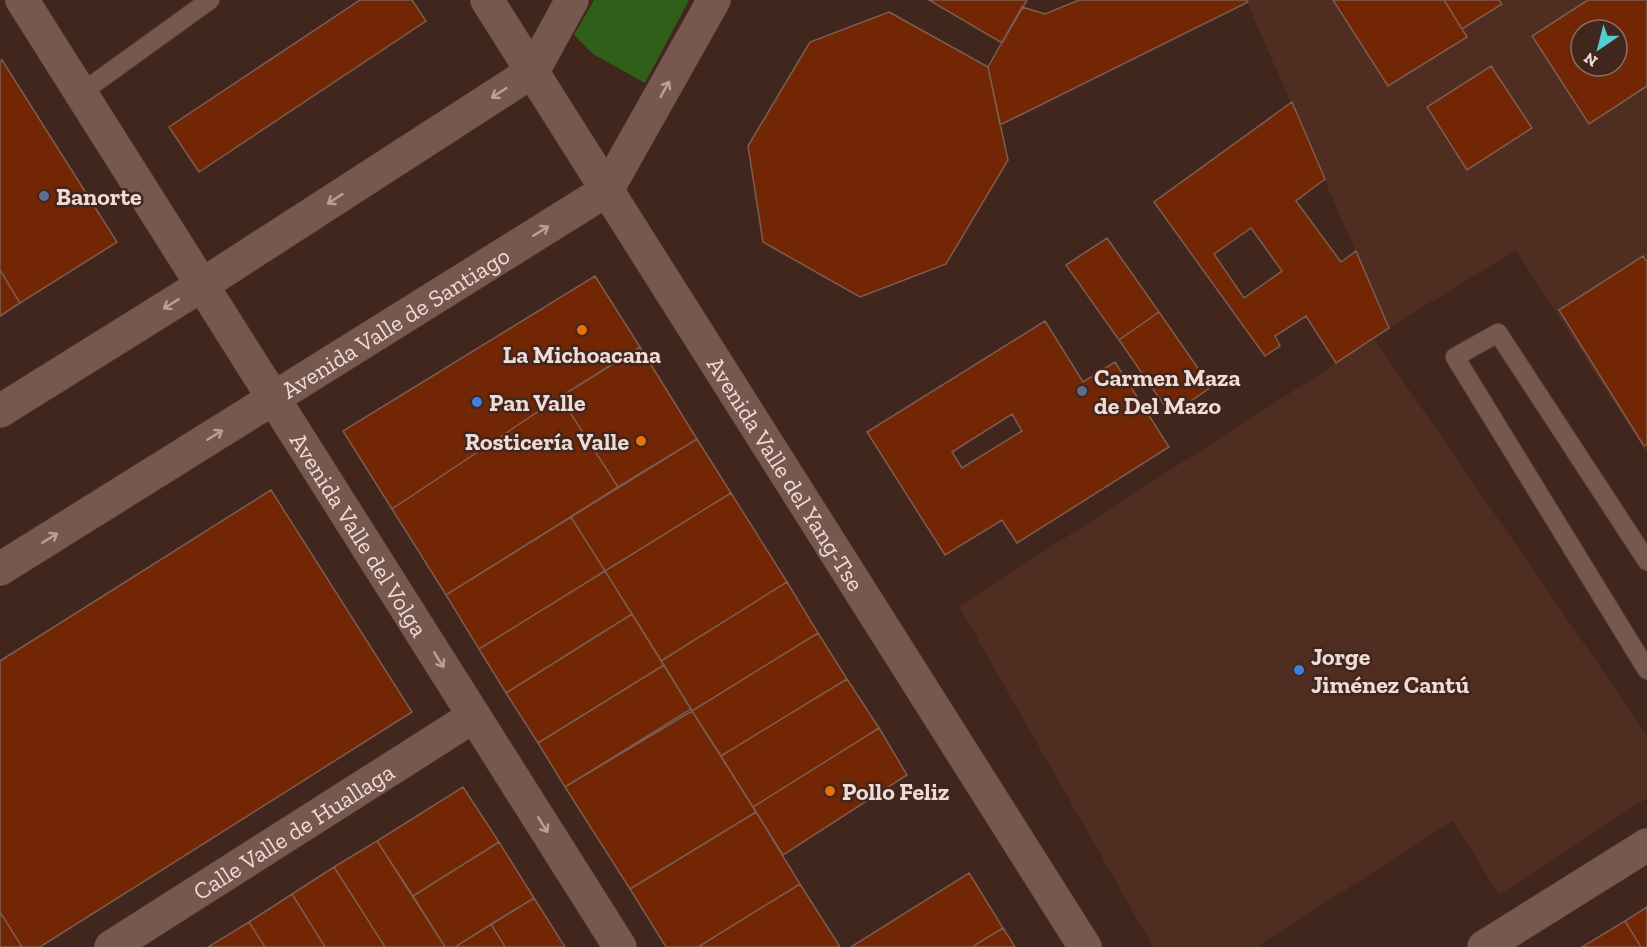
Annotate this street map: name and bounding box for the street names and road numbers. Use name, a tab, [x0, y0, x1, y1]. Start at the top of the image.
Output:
street label: Avenida Valle de Santiago	[276, 240, 515, 404]
street label: Avenida Valle del Yang-Tse	[701, 351, 871, 596]
street label: Avenida Valle del Volga	[284, 427, 435, 642]
street label: Calle Valle de Huallaga	[187, 756, 400, 906]

